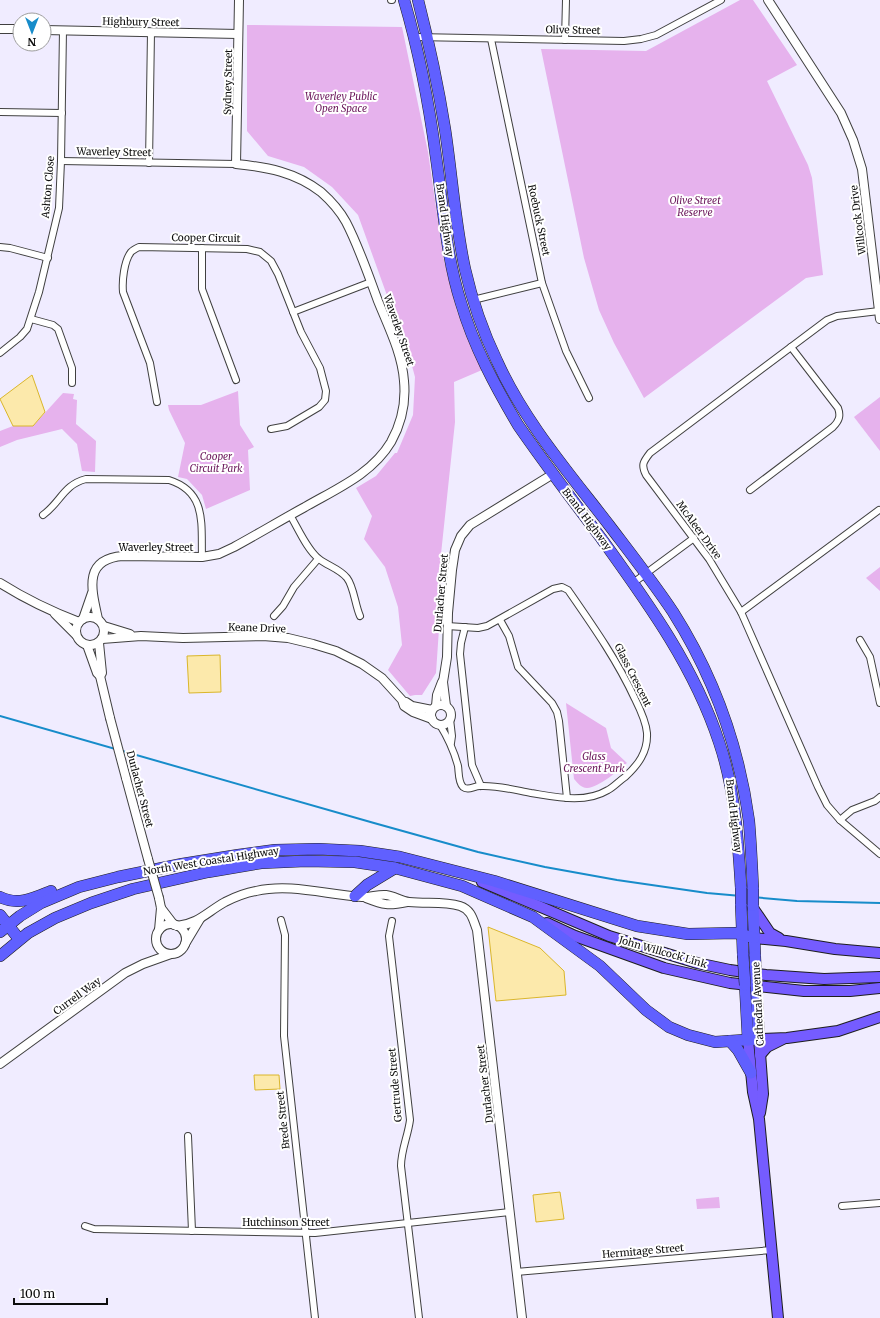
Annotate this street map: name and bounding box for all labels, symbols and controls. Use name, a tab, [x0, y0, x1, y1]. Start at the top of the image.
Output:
north arrow	[12, 12, 52, 52]
street label: Highbury Street	[102, 15, 180, 29]
street label: Olive Street	[545, 23, 601, 37]
text: N	[27, 35, 36, 49]
street label: Sydney Street	[221, 49, 235, 115]
park label: Waverley Public Open Space	[305, 90, 377, 115]
street label: Waverley Street	[75, 145, 152, 159]
street label: Ashton Close	[39, 155, 57, 220]
street label: Brand Highway	[433, 182, 457, 258]
street label: Roebuck Street	[525, 183, 553, 257]
street label: Willcock Drive	[847, 184, 869, 257]
park label: Olive Street Reserve	[669, 194, 721, 219]
street label: Cooper Circuit	[171, 231, 241, 245]
street label: Waverley Street	[380, 291, 417, 368]
park label: Cooper Circuit Park	[189, 450, 243, 475]
street label: Brand Highway	[559, 485, 615, 553]
street label: McAleer Drive	[674, 498, 724, 562]
street label: Waverley Street	[118, 541, 194, 554]
street label: Durlacher Street	[431, 553, 451, 633]
street label: Keane Drive	[228, 620, 286, 636]
street label: Glass Crescent	[611, 641, 655, 709]
street label: Durlacher Street	[124, 749, 156, 829]
park label: Glass Crescent Park	[563, 750, 625, 775]
street label: Brand Highway	[723, 778, 745, 854]
street label: North West Coastal Highway	[142, 844, 280, 878]
street label: John Willcock Link	[616, 933, 709, 971]
street label: Cathedral Avenue	[749, 962, 767, 1046]
street label: Currell Way	[51, 974, 104, 1018]
street label: Durlacher Street	[474, 1044, 496, 1124]
street label: Gertrude Street	[385, 1047, 405, 1123]
street label: Brede Street	[273, 1090, 293, 1150]
street label: Hutchinson Street	[242, 1216, 330, 1229]
street label: Hermitage Street	[602, 1241, 685, 1261]
scale bar	[14, 1280, 107, 1306]
text: 100 m	[20, 1286, 55, 1301]

